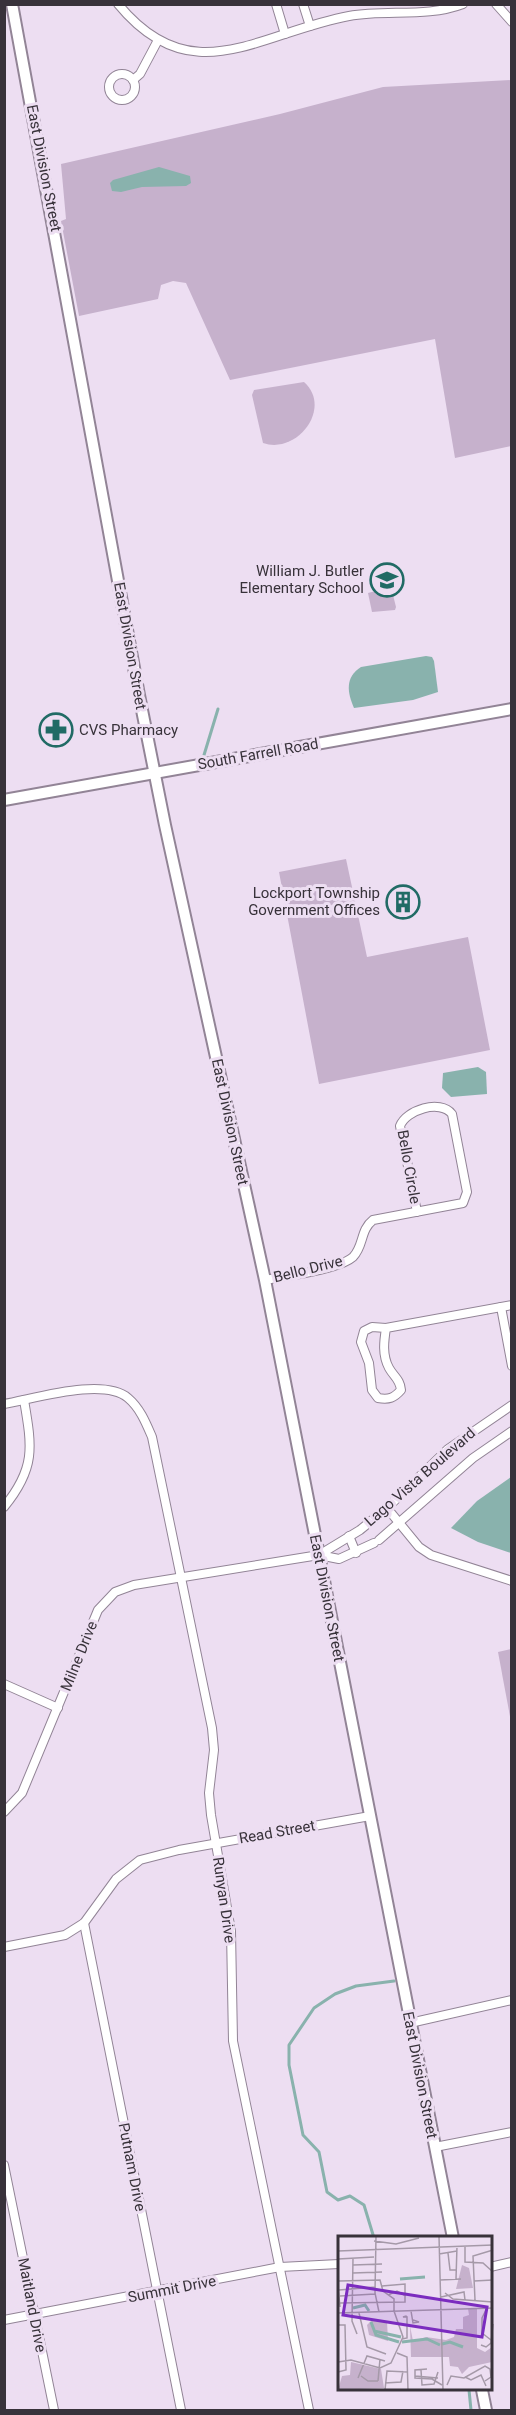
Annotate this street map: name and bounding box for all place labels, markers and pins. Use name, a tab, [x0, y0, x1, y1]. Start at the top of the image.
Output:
place label: William J. Butler Elementary School	[240, 562, 364, 597]
school or university icon: William J. Butler Elementary School	[369, 562, 405, 598]
pharmacy icon: CVS Pharmacy	[38, 712, 74, 748]
place label: CVS Pharmacy	[79, 721, 178, 739]
place label: Lockport Township Government Offices	[248, 884, 380, 919]
building icon: Lockport Township Government Offices	[385, 884, 421, 920]

